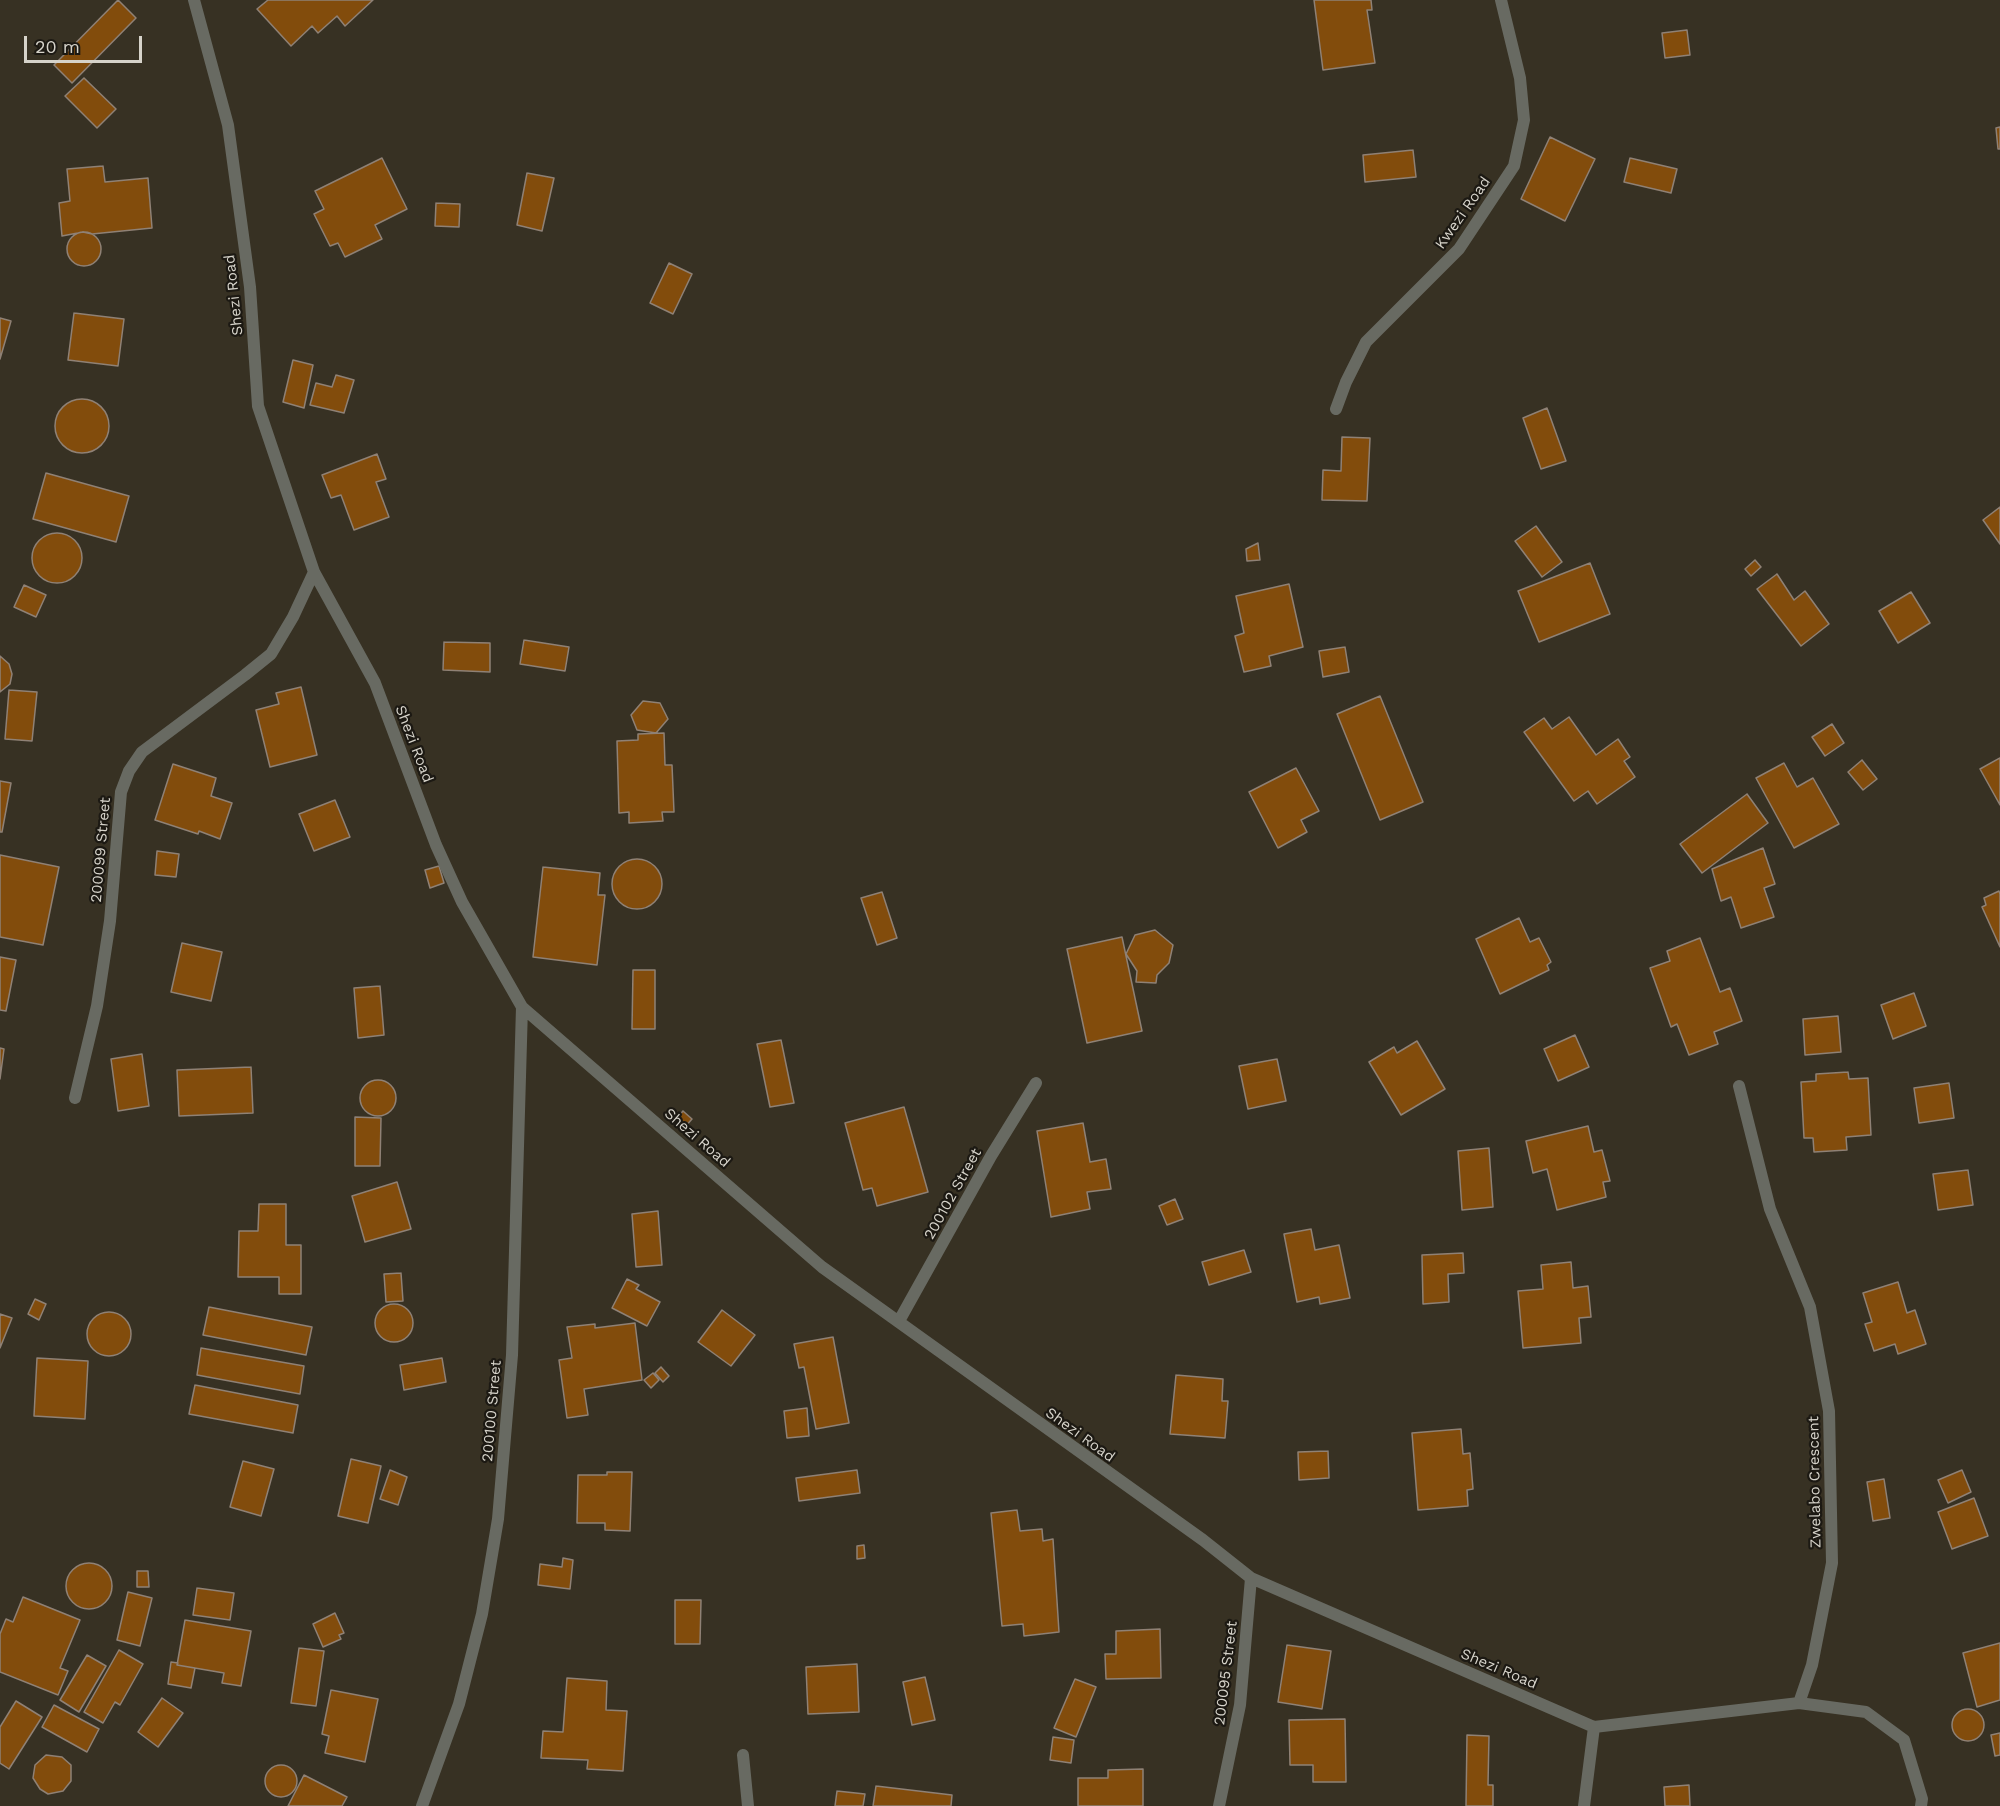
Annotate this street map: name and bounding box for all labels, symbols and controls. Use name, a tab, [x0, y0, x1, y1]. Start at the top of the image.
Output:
scale bar	[27, 24, 146, 62]
text: 20 m	[35, 36, 80, 57]
street label: Kwezi Road	[1432, 173, 1494, 253]
street label: Shezi Road	[221, 254, 247, 336]
street label: Shezi Road	[391, 703, 437, 785]
street label: 200099 Street	[87, 797, 115, 903]
street label: Shezi Road	[660, 1105, 734, 1171]
street label: 200102 Street	[921, 1145, 985, 1243]
street label: 200100 Street	[479, 1359, 505, 1463]
street label: Shezi Road	[1042, 1404, 1118, 1466]
street label: Zwelabo Crescent	[1805, 1416, 1825, 1548]
street label: 200095 Street	[1211, 1620, 1241, 1726]
street label: Shezi Road	[1458, 1645, 1540, 1693]

